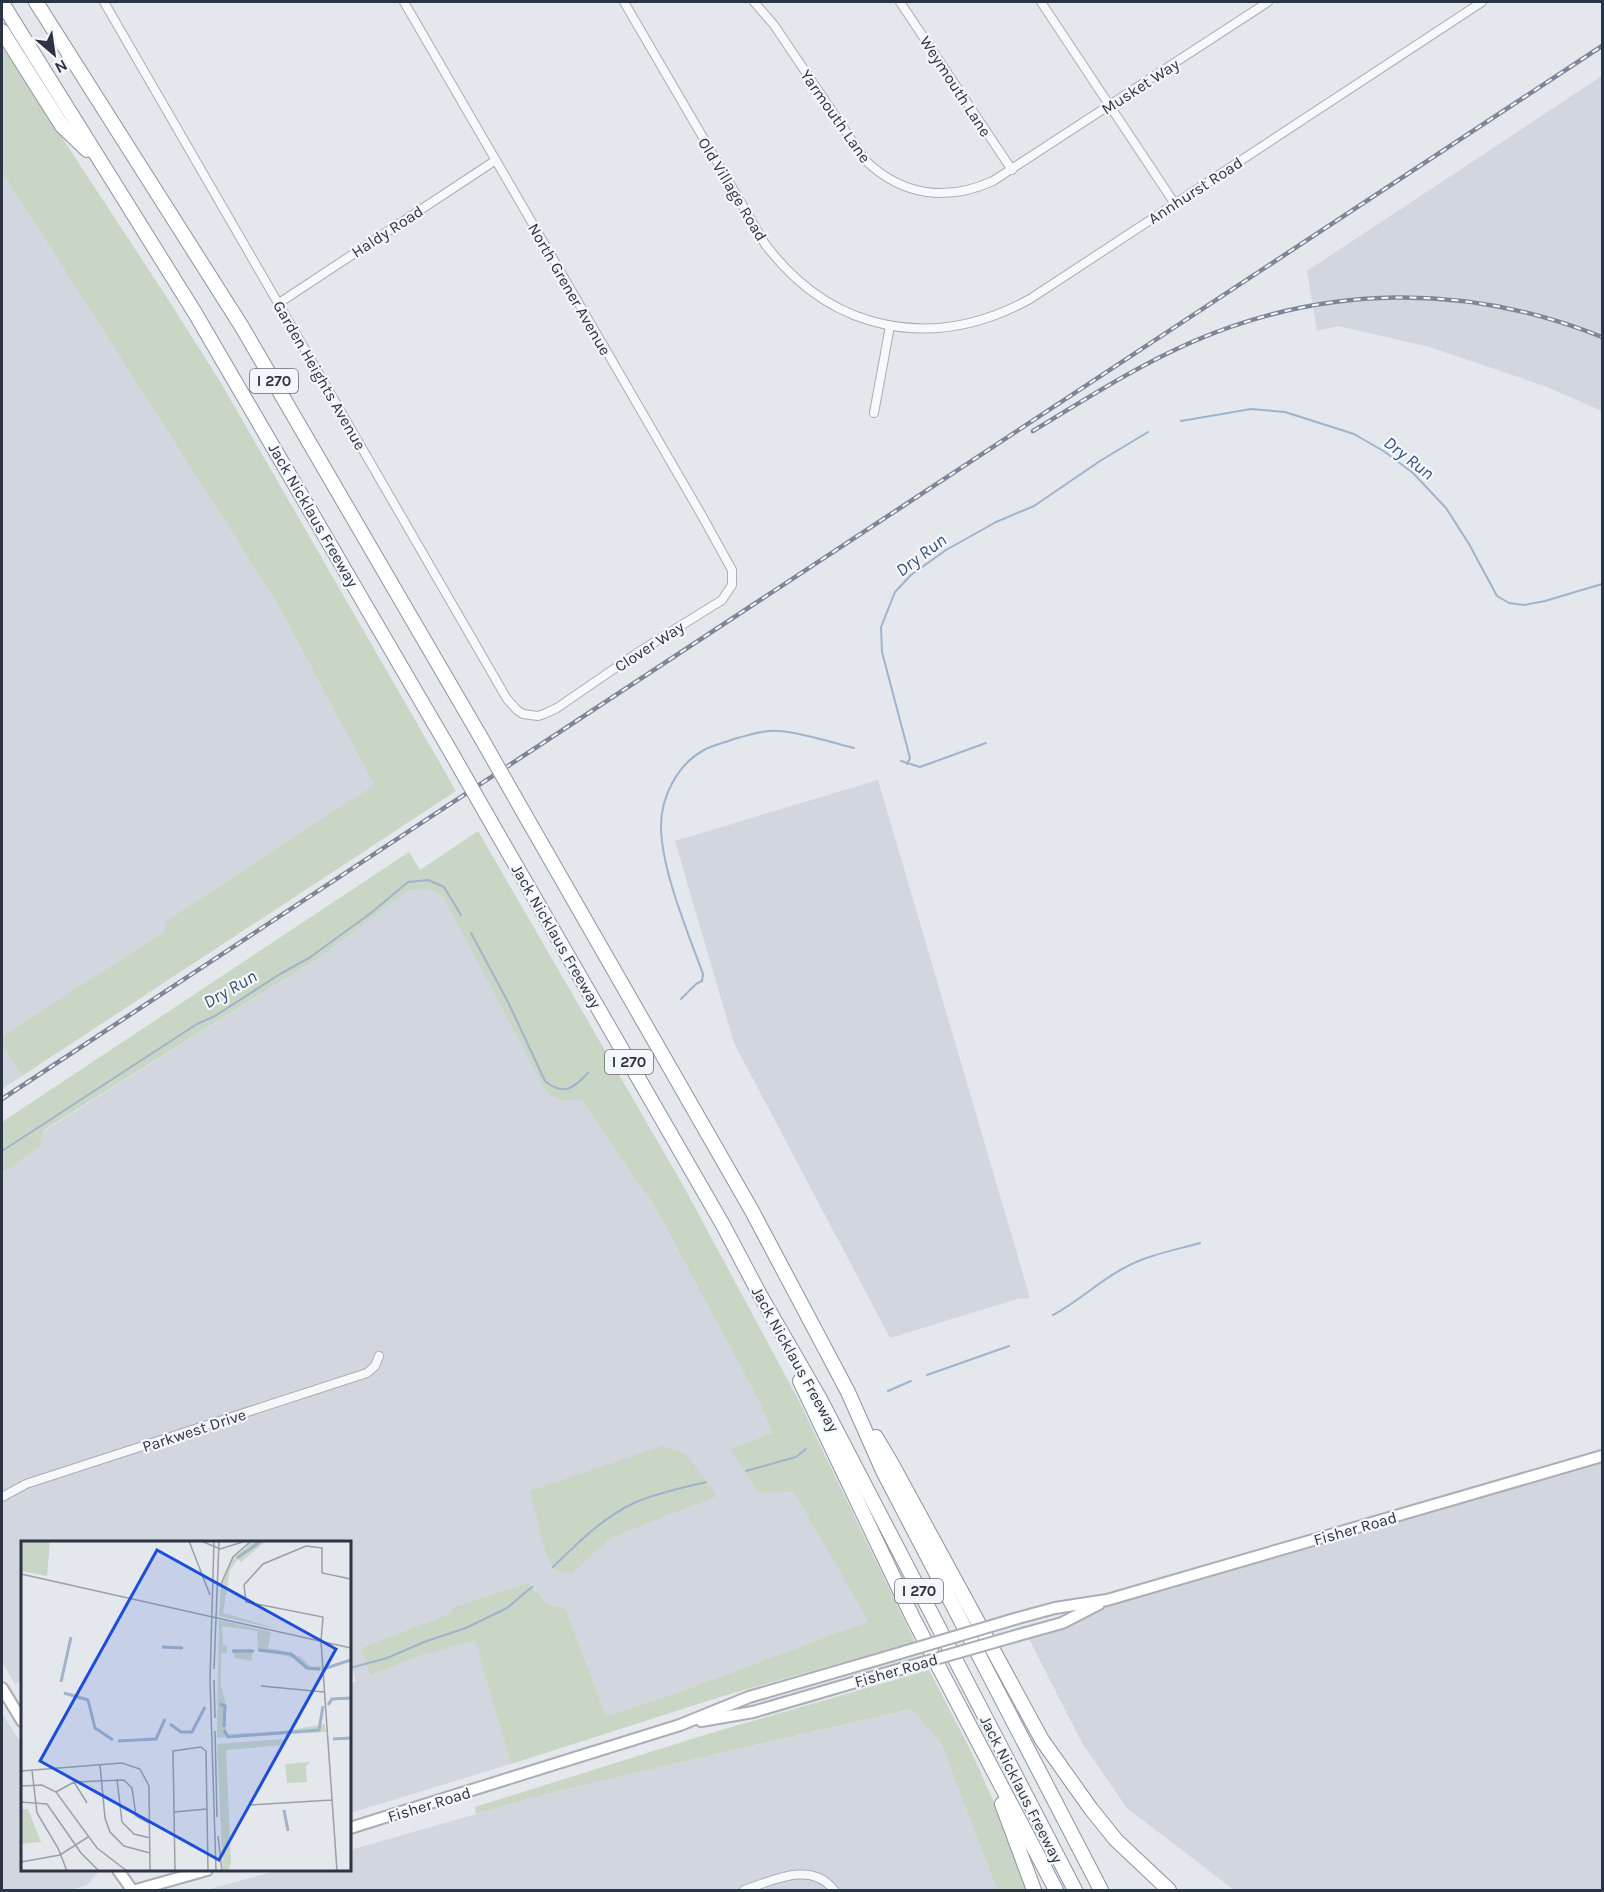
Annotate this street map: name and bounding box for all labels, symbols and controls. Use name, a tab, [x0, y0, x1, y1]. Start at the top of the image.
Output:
north arrow	[24, 24, 84, 84]
street label: Weymouth Lane	[916, 32, 995, 140]
street label: Musket Way	[1098, 54, 1183, 119]
text: N	[51, 56, 71, 78]
street label: Yarmouth Lane	[796, 66, 875, 167]
street label: Old Village Road	[694, 134, 771, 245]
street label: Annhurst Road	[1145, 153, 1246, 228]
street label: Haldy Road	[348, 201, 427, 262]
street label: North Grener Avenue	[524, 220, 615, 359]
street label: Garden Heights Avenue	[269, 297, 370, 453]
road number: I 270	[250, 369, 298, 393]
water label: Dry Run	[1379, 431, 1439, 485]
street label: Jack Nicklaus Freeway	[265, 440, 363, 591]
water label: Dry Run	[891, 529, 951, 581]
street label: Clover Way	[611, 617, 688, 676]
street label: Jack Nicklaus Freeway	[508, 861, 606, 1012]
water label: Dry Run	[199, 965, 261, 1013]
road number: I 270	[605, 1050, 653, 1074]
street label: Jack Nicklaus Freeway	[748, 1283, 844, 1436]
street label: Parkwest Drive	[140, 1405, 248, 1456]
street label: Fisher Road	[1311, 1508, 1399, 1549]
inset map	[21, 1541, 351, 1871]
road number: I 270	[895, 1579, 943, 1603]
street label: Fisher Road	[852, 1650, 940, 1691]
street label: Jack Nicklaus Freeway	[976, 1712, 1067, 1867]
street label: Fisher Road	[385, 1783, 473, 1826]

